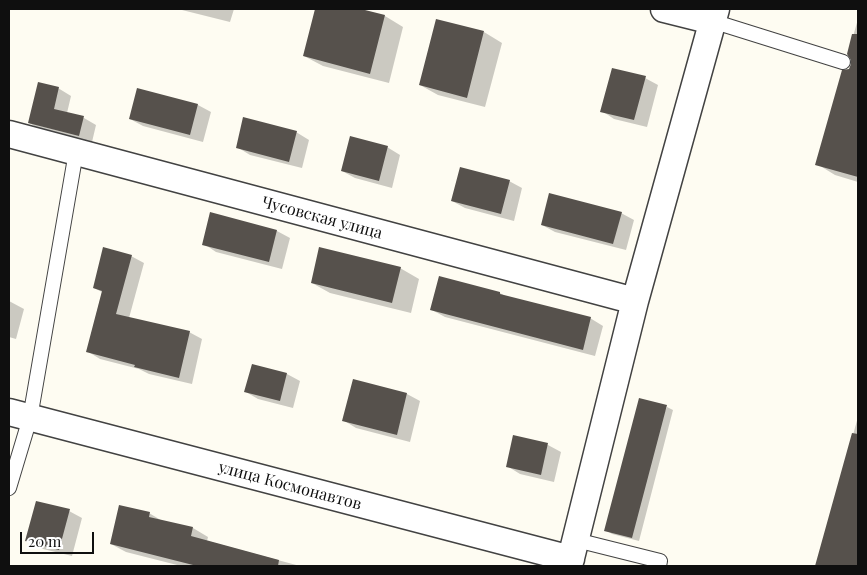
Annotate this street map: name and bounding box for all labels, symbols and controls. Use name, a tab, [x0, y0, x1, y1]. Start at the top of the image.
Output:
street label: Чусовская улица	[259, 193, 385, 243]
street label: улица Космонавтов	[216, 458, 364, 514]
scale bar	[22, 522, 96, 554]
text: 20 m	[28, 531, 61, 551]

